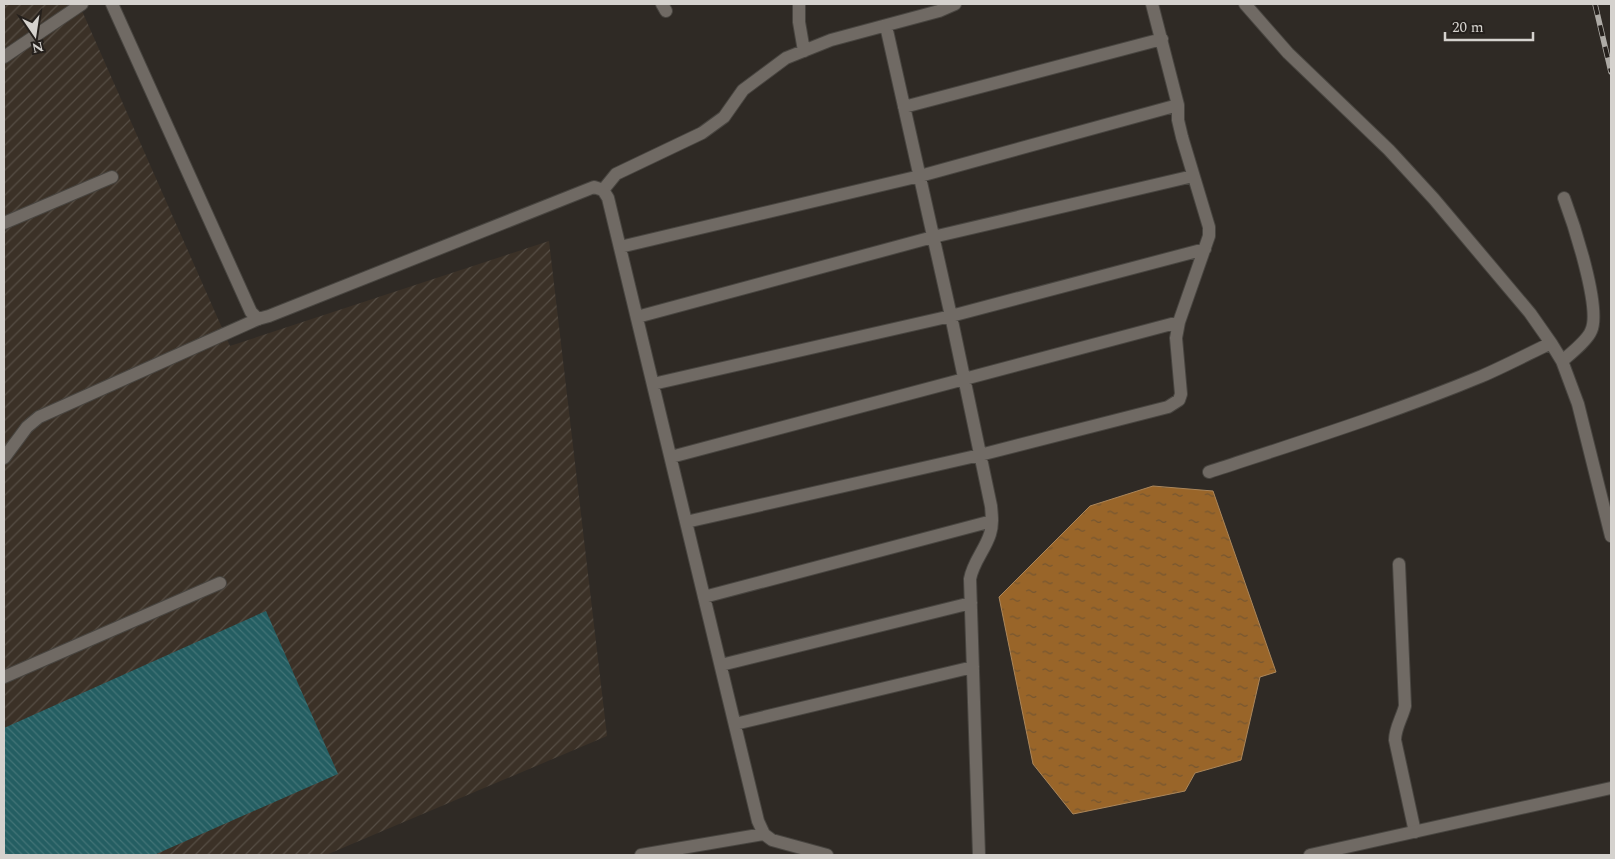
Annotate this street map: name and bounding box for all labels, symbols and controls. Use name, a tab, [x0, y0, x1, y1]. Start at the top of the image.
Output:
north arrow	[10, 10, 60, 60]
scale bar	[1445, 10, 1532, 42]
text: 20 m	[1452, 16, 1484, 39]
text: N	[30, 36, 46, 59]

